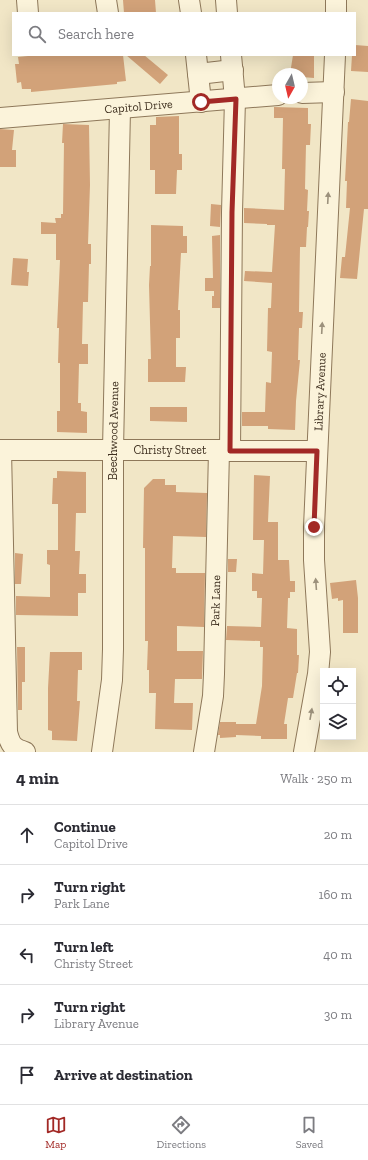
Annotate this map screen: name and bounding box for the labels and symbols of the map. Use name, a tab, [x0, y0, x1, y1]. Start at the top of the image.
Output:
north arrow	[272, 68, 308, 104]
route start	[192, 93, 210, 111]
street label: Capitol Drive	[104, 97, 174, 116]
one-way arrow	[325, 192, 332, 204]
one-way arrow	[319, 322, 326, 334]
street label: Library Avenue	[311, 352, 329, 431]
street label: Beechwood Avenue	[106, 381, 121, 480]
street label: Christy Street	[134, 443, 207, 457]
route end	[305, 518, 323, 536]
street label: Park Lane	[208, 575, 223, 627]
one-way arrow	[312, 578, 319, 590]
one-way arrow	[308, 707, 314, 720]

